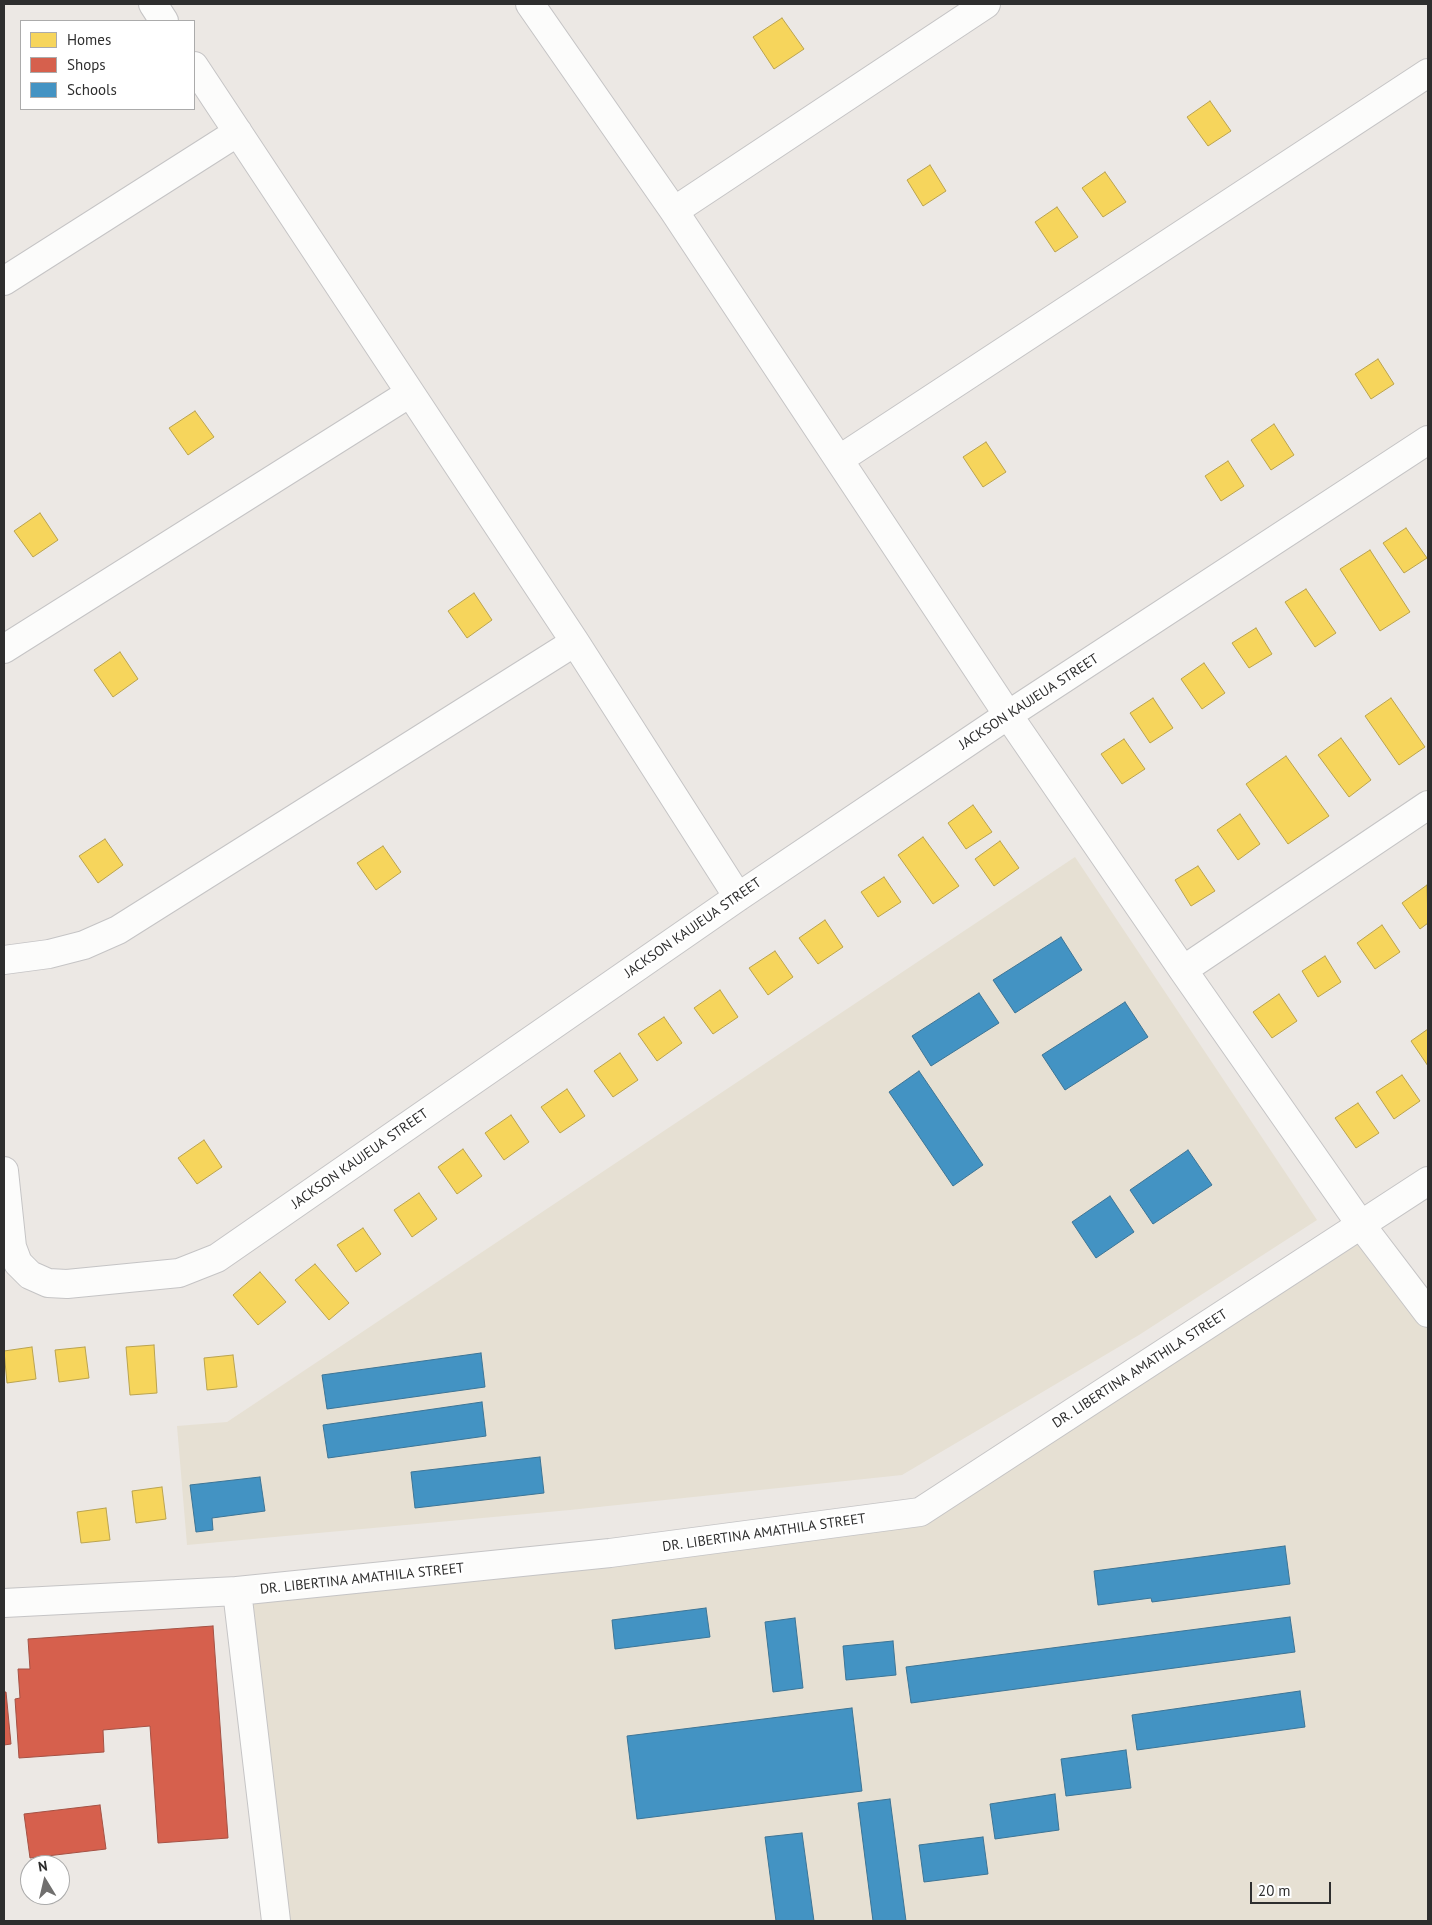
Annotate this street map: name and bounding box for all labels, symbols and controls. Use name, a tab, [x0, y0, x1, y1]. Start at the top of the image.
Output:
legend	[20, 20, 195, 110]
text: Homes	[67, 30, 111, 49]
text: Shops	[67, 55, 106, 74]
text: Schools	[67, 80, 117, 99]
street label: JACKSON KAUJEUA STREET	[956, 651, 1102, 753]
street label: JACKSON KAUJEUA STREET	[621, 874, 765, 982]
street label: JACKSON KAUJEUA STREET	[288, 1105, 432, 1213]
street label: DR. LIBERTINA AMATHILA STREET	[1049, 1306, 1231, 1432]
street label: DR. LIBERTINA AMATHILA STREET	[661, 1510, 867, 1556]
street label: DR. LIBERTINA AMATHILA STREET	[259, 1560, 465, 1598]
north arrow	[20, 1855, 70, 1905]
text: N	[37, 1857, 49, 1876]
scale bar	[1252, 1872, 1333, 1904]
text: 20 m	[1258, 1881, 1291, 1900]

